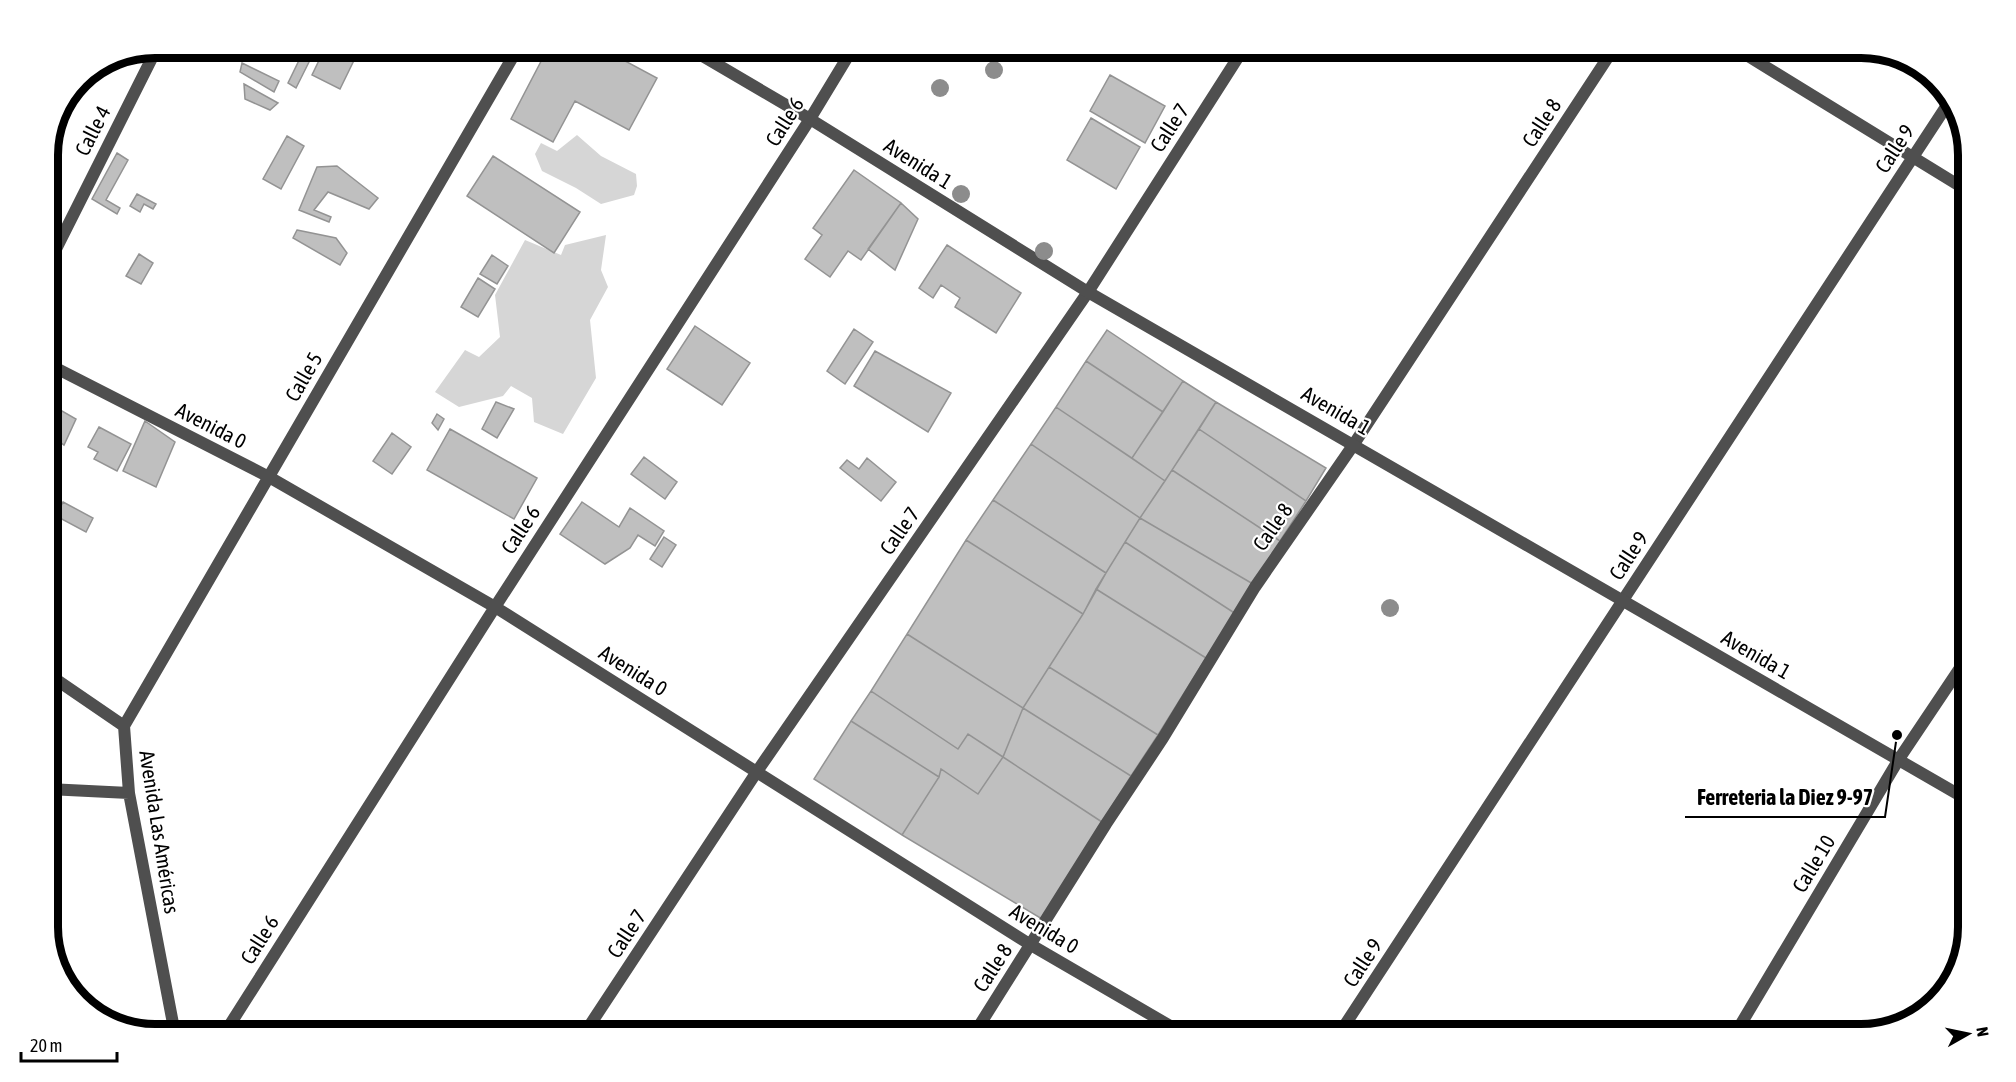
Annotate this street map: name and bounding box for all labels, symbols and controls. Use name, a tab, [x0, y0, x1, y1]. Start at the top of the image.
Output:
street label: Calle 6	[760, 93, 808, 150]
street label: Calle 8	[1517, 94, 1566, 151]
street label: Calle 7	[1145, 99, 1194, 156]
street label: Calle 4	[70, 102, 115, 159]
street label: Calle 9	[1870, 120, 1919, 177]
street label: Avenida 1	[880, 133, 957, 193]
street label: Calle 5	[280, 348, 327, 405]
street label: Avenida 1	[1298, 381, 1375, 439]
street label: Avenida 0	[172, 397, 251, 453]
street label: Calle 8	[1247, 498, 1297, 555]
street label: Calle 6	[496, 501, 545, 558]
street label: Calle 7	[874, 502, 924, 559]
street label: Calle 9	[1604, 527, 1653, 584]
street label: Avenida 1	[1718, 625, 1795, 683]
street label: Avenida 0	[595, 640, 672, 700]
street label: Avenida Las Américas	[135, 748, 185, 915]
callout: Ferreteria la Diez 9-97	[1685, 777, 1885, 817]
text: Ferreteria la Diez 9-97	[1697, 784, 1873, 810]
street label: Calle 10	[1787, 831, 1840, 896]
street label: Avenida 0	[1006, 898, 1083, 958]
street label: Calle 7	[602, 905, 651, 962]
street label: Calle 6	[235, 911, 283, 968]
street label: Calle 9	[1338, 934, 1387, 991]
street label: Calle 8	[968, 939, 1017, 996]
north arrow	[1938, 1004, 1998, 1064]
scale bar	[21, 1025, 117, 1063]
text: N	[1973, 1026, 1992, 1038]
text: 20 m	[30, 1035, 62, 1056]

